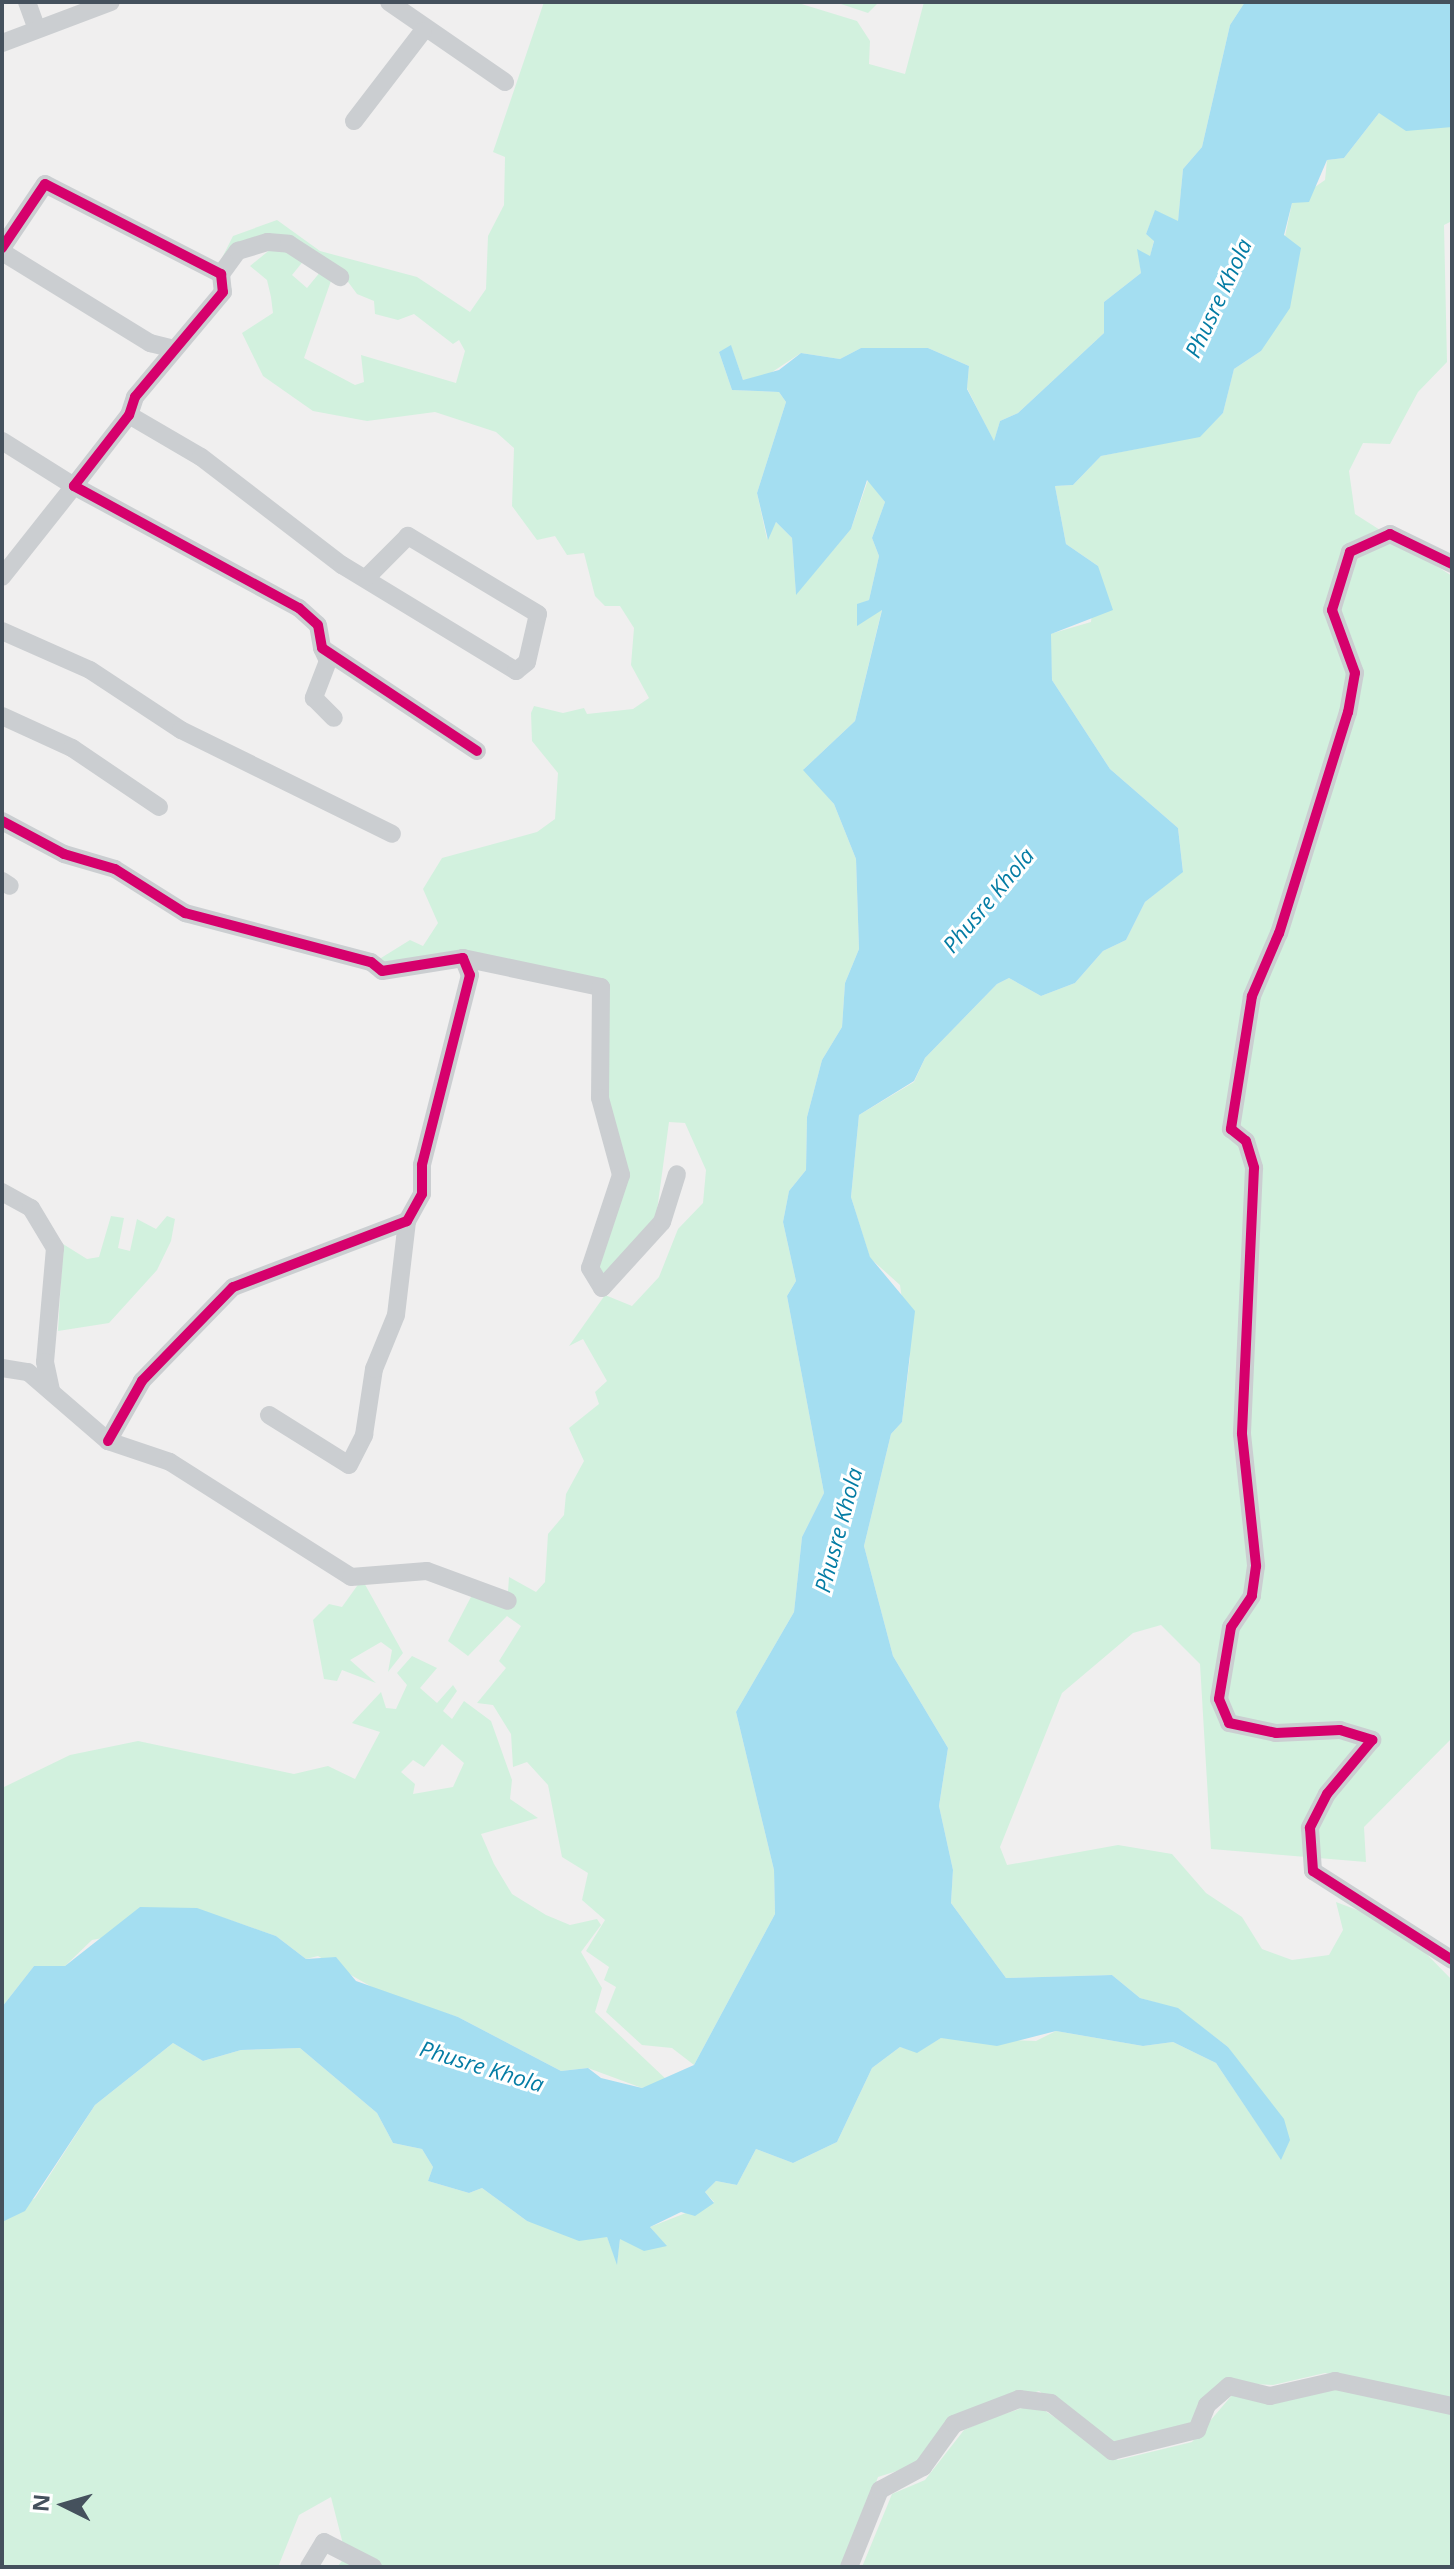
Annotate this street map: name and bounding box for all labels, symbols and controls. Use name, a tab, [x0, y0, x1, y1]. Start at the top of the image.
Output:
water label: Phusre Khola	[1179, 234, 1257, 362]
water label: Phusre Khola	[937, 842, 1039, 958]
water label: Phusre Khola	[809, 1465, 867, 1595]
water label: Phusre Khola	[417, 2035, 547, 2097]
north arrow	[24, 2465, 104, 2545]
text: N	[24, 2493, 56, 2513]

